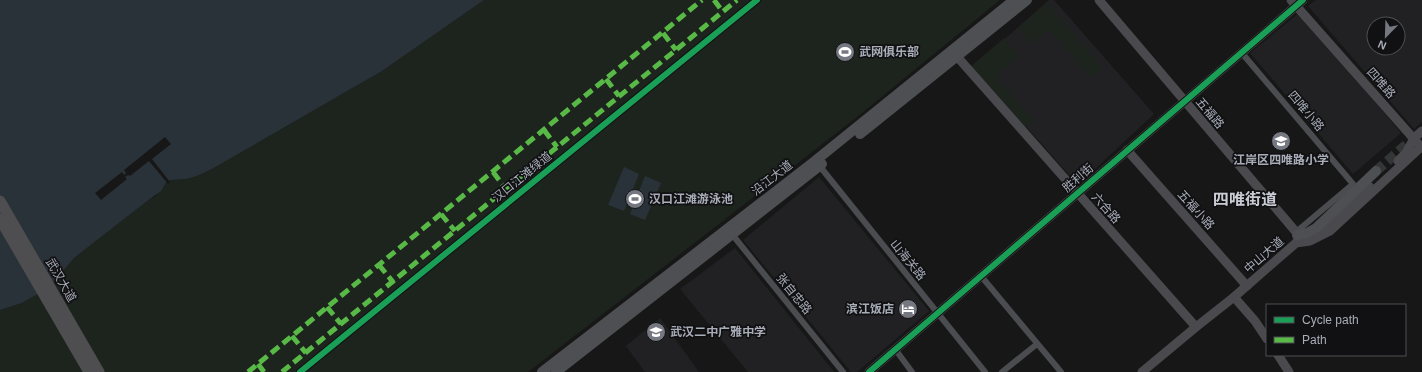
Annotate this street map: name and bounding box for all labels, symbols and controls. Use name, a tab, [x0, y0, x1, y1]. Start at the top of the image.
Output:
north arrow	[1366, 16, 1406, 56]
text: N	[1376, 38, 1388, 52]
sports icon: 武网俱乐部	[834, 41, 856, 63]
place label: 武网俱乐部	[859, 45, 919, 59]
street label: 四唯路	[1364, 65, 1398, 101]
street label: 四唯小路	[1285, 88, 1327, 134]
street label: 五福路	[1193, 95, 1227, 131]
school or university icon: 江岸区四唯路小学	[1270, 130, 1292, 152]
street label: 汉口江滩绿道	[490, 149, 554, 205]
place label: 江岸区四唯路小学	[1233, 153, 1329, 167]
street label: 沿江大道	[749, 158, 795, 198]
street label: 胜利街	[1060, 161, 1096, 195]
street label: 五福小路	[1175, 187, 1217, 233]
sports icon: 汉口江滩游泳池	[624, 188, 646, 210]
street label: 六合路	[1089, 190, 1123, 226]
district label: 四唯街道	[1213, 191, 1277, 208]
place label: 汉口江滩游泳池	[649, 192, 733, 206]
street label: 中山大道	[1241, 234, 1287, 276]
street label: 山海关路	[887, 237, 929, 283]
street label: 武汉大道	[43, 256, 79, 304]
street label: 张自忠路	[773, 271, 815, 317]
hotel icon: 滨江饭店	[897, 298, 919, 320]
place label: 滨江饭店	[846, 302, 894, 316]
legend	[1266, 304, 1406, 356]
text: Cycle path	[1302, 313, 1359, 327]
school or university icon: 武汉二中广雅中学	[645, 321, 667, 343]
place label: 武汉二中广雅中学	[670, 325, 766, 339]
text: Path	[1302, 333, 1327, 347]

